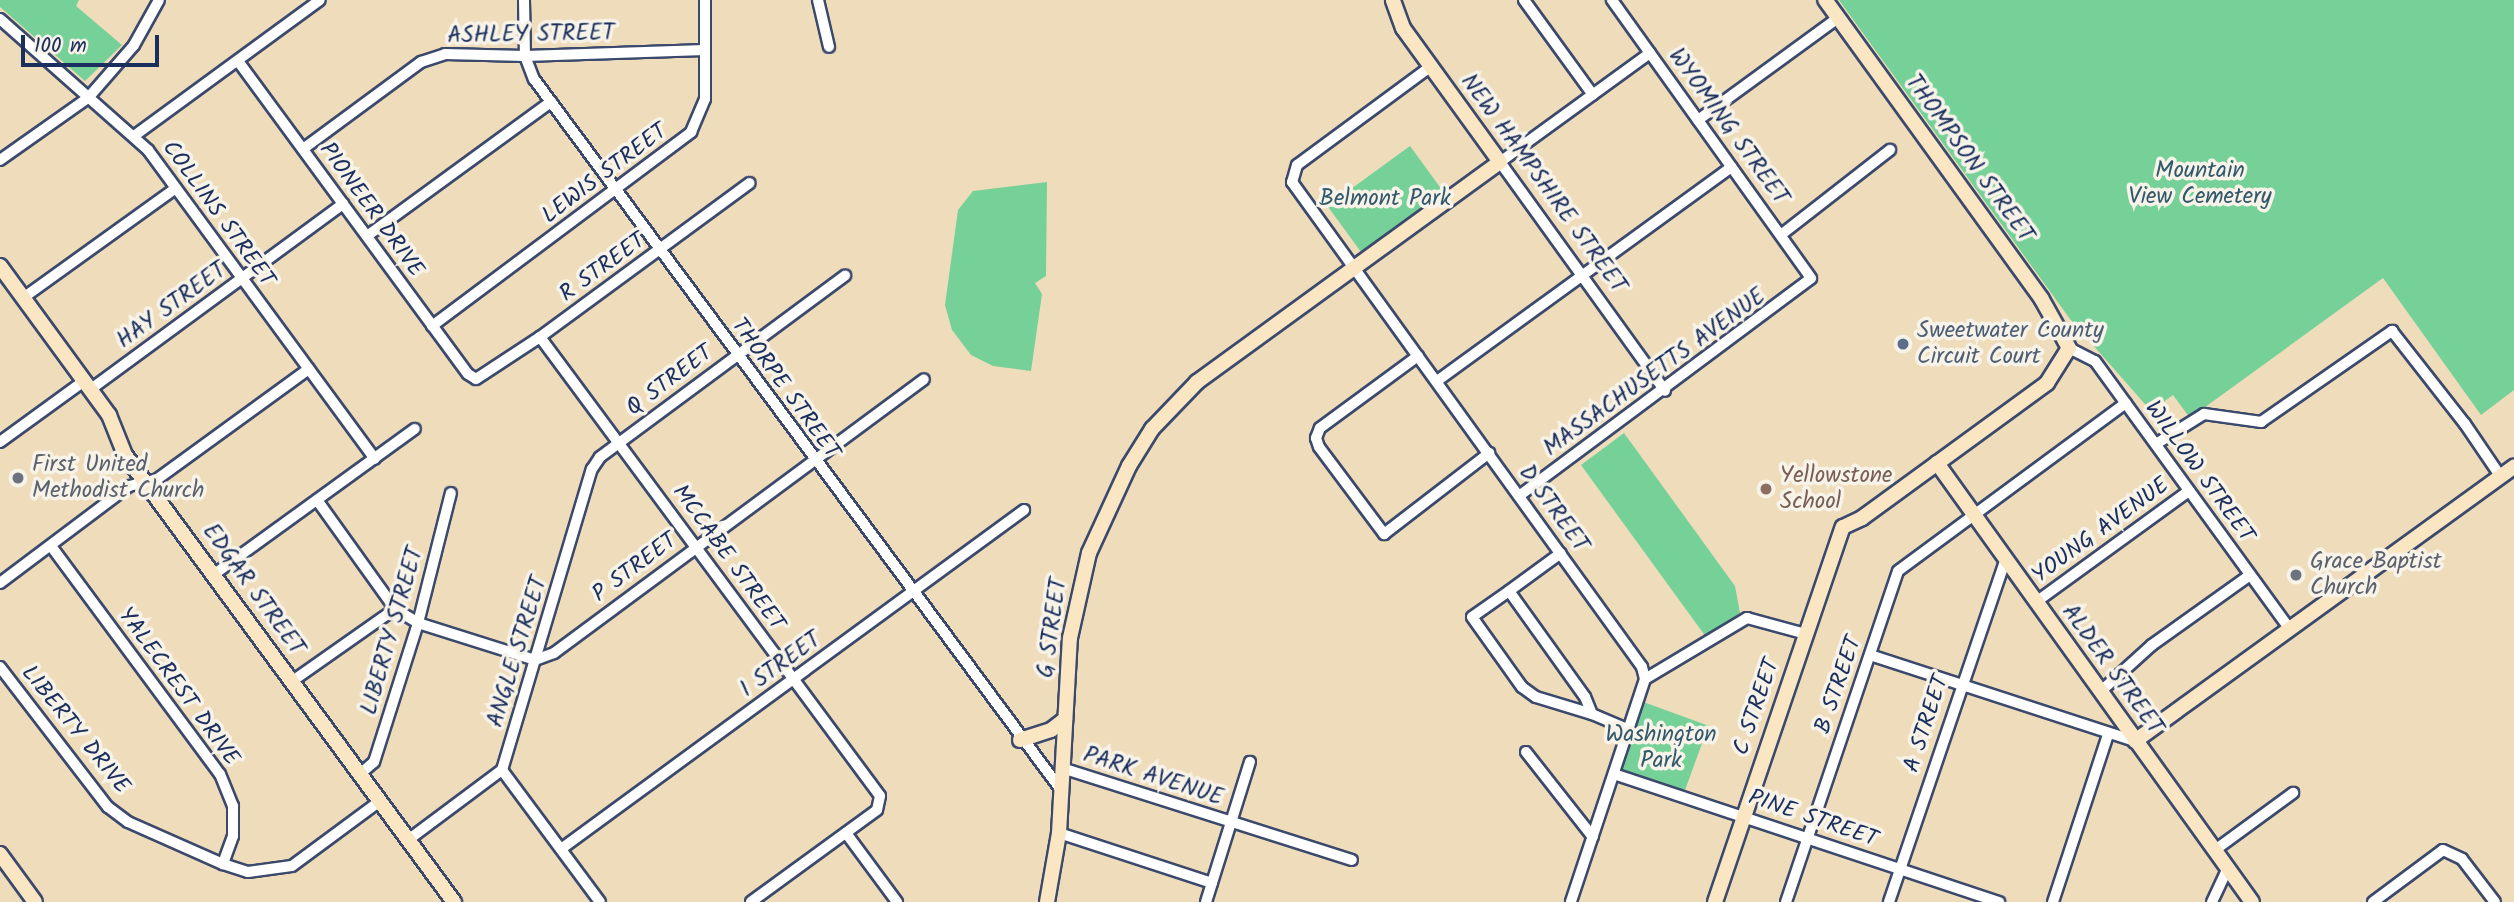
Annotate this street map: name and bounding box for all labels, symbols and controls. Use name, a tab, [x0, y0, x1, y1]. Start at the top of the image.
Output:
street label: ASHLEY STREET	[447, 20, 615, 50]
scale bar	[24, 21, 163, 65]
text: 100 m	[34, 30, 87, 63]
street label: WYOMING STREET	[1662, 43, 1794, 211]
street label: NEW HAMPSHIRE STREET	[1454, 69, 1632, 299]
street label: THOMPSON STREET	[1899, 70, 2039, 248]
street label: LEWIS STREET	[537, 118, 673, 230]
street label: COLLINS STREET	[156, 135, 280, 293]
street label: PIONEER DRIVE	[313, 137, 429, 283]
park label: Mountain View Cemetery	[2128, 157, 2272, 211]
park label: Belmont Park	[1319, 185, 1451, 213]
street label: R STREET	[555, 227, 651, 309]
street label: HAY STREET	[112, 257, 232, 355]
street label: MASSACHUSETTS AVENUE	[1539, 283, 1771, 463]
street label: THORPE STREET	[725, 313, 845, 465]
place label: Sweetwater County Circuit Court	[1917, 317, 2104, 371]
marker: Sweetwater County Circuit Court	[1895, 336, 1911, 352]
street label: Q STREET	[621, 340, 719, 422]
street label: WILLOW STREET	[2138, 396, 2260, 548]
place label: First United Methodist Church	[32, 451, 204, 505]
street label: D STREET	[1512, 460, 1594, 558]
place label: Yellowstone School	[1780, 462, 1892, 516]
marker: First United Methodist Church	[10, 470, 26, 486]
street label: YOUNG AVENUE	[2027, 472, 2175, 590]
street label: MCCABE STREET	[666, 479, 790, 637]
marker: Yellowstone School	[1758, 481, 1774, 497]
street label: EDGAR STREET	[196, 519, 310, 661]
street label: P STREET	[587, 527, 683, 609]
street label: LIBERTY STREET	[356, 544, 430, 718]
place label: Grace Baptist Church	[2310, 548, 2442, 602]
marker: Grace Baptist Church	[2288, 567, 2304, 583]
street label: ANGLE STREET	[482, 573, 554, 731]
street label: G STREET	[1032, 576, 1074, 680]
street label: ALDER STREET	[2055, 599, 2169, 741]
street label: YALECREST DRIVE	[111, 603, 245, 771]
street label: I STREET	[735, 626, 827, 704]
street label: B STREET	[1810, 633, 1868, 737]
street label: C STREET	[1728, 655, 1786, 759]
street label: LIBERTY DRIVE	[15, 660, 135, 800]
street label: A STREET	[1898, 672, 1956, 776]
park label: Washington Park	[1605, 721, 1717, 775]
street label: PARK AVENUE	[1080, 741, 1226, 813]
street label: PINE STREET	[1745, 784, 1881, 854]

